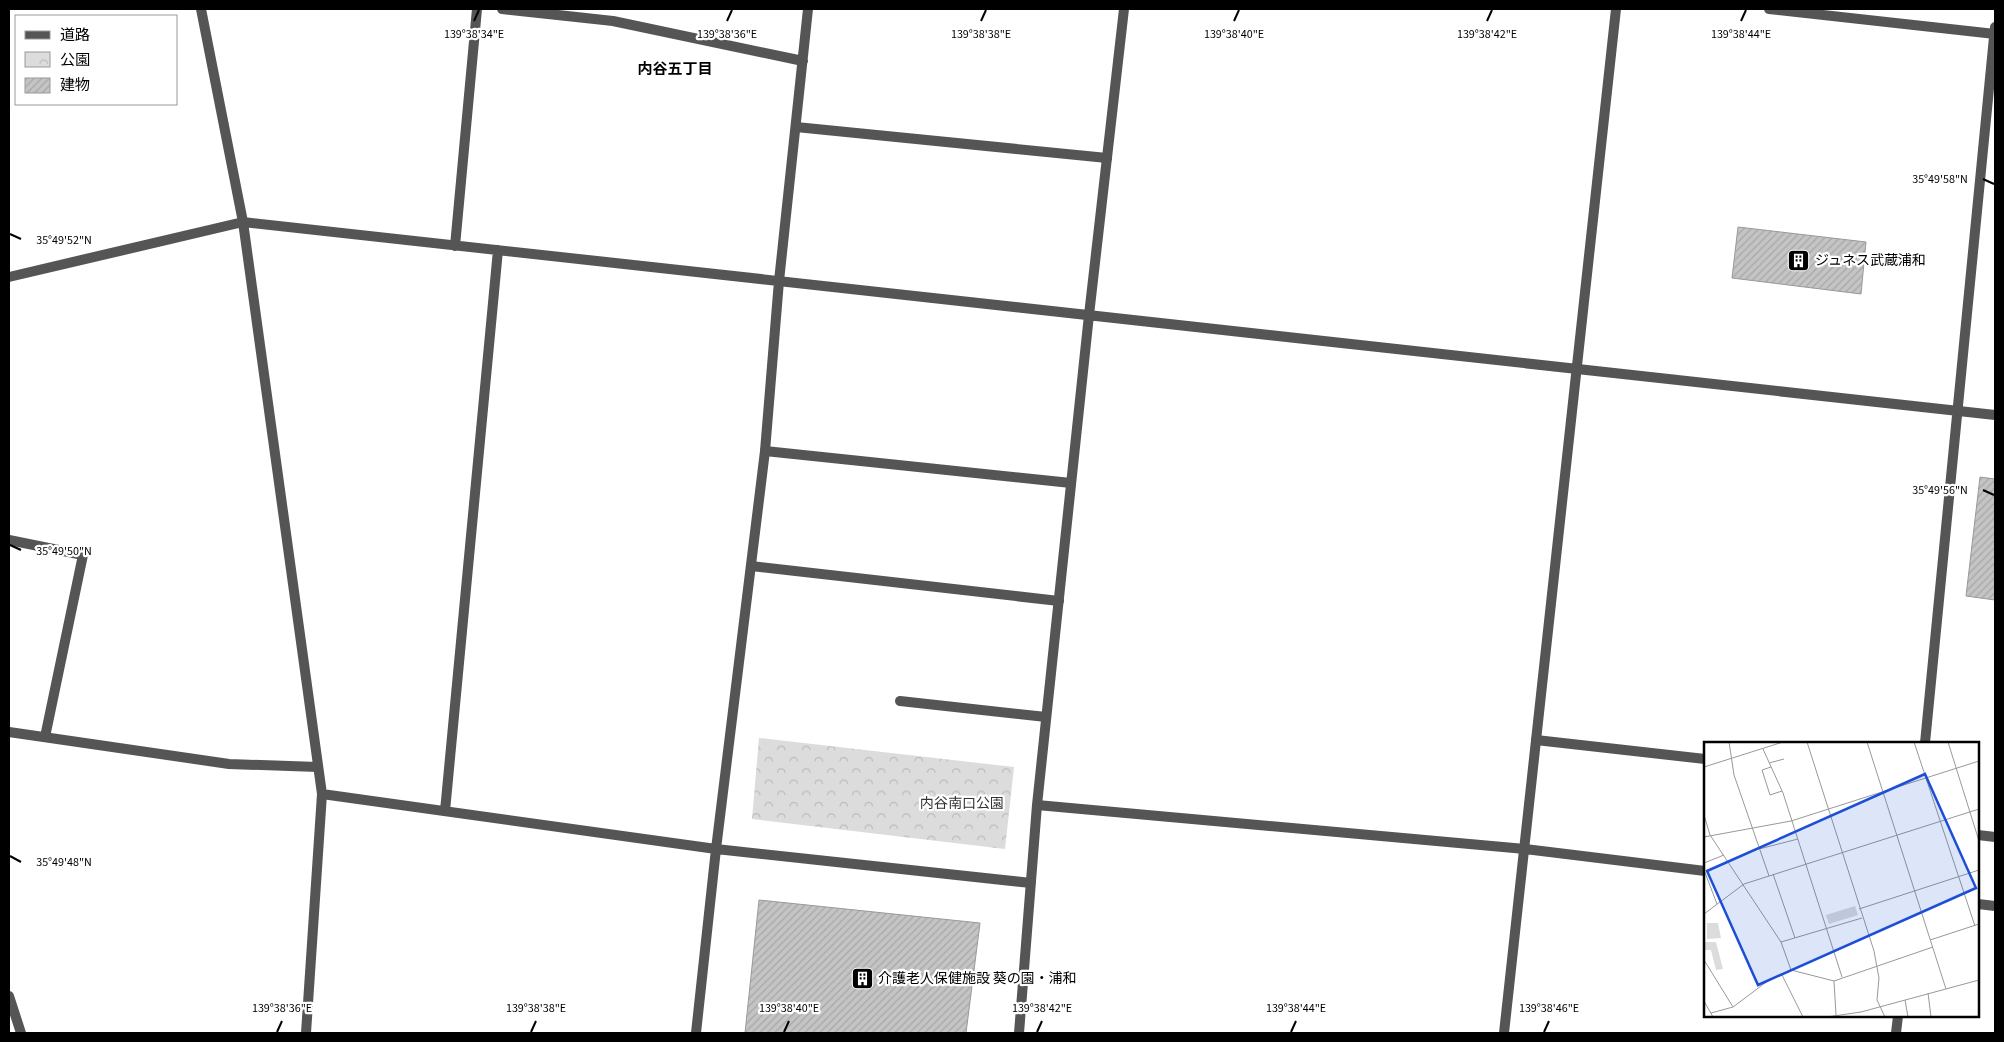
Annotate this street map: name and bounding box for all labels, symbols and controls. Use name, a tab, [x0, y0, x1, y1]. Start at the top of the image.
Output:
legend	[15, 15, 178, 105]
text: 道路	[60, 25, 90, 46]
text: 139°38'34"E	[444, 26, 504, 43]
text: 139°38'36"E	[697, 26, 757, 43]
text: 139°38'38"E	[951, 26, 1011, 43]
text: 139°38'40"E	[1204, 26, 1264, 43]
text: 139°38'42"E	[1457, 26, 1517, 43]
text: 139°38'44"E	[1711, 26, 1771, 43]
text: 公園	[60, 50, 90, 71]
district label: 内谷五丁目	[637, 59, 713, 80]
text: 建物	[60, 75, 90, 96]
text: 35°49'58"N	[1912, 171, 1968, 188]
text: 35°49'52"N	[36, 232, 92, 249]
building icon: ジュネス武蔵浦和	[1787, 248, 1811, 272]
place label: ジュネス武蔵浦和	[1815, 251, 1926, 271]
text: 35°49'56"N	[1912, 482, 1968, 499]
text: 35°49'50"N	[36, 543, 92, 560]
inset map	[1704, 742, 1979, 1017]
park label: 内谷南口公園	[920, 794, 1004, 814]
text: 35°49'48"N	[36, 854, 92, 871]
building icon: 介護老人保健施設 葵の園・浦和	[850, 966, 874, 990]
place label: 介護老人保健施設 葵の園・浦和	[878, 969, 1077, 989]
text: 139°38'36"E	[252, 1000, 312, 1017]
text: 139°38'38"E	[506, 1000, 566, 1017]
text: 139°38'40"E	[759, 1000, 819, 1017]
text: 139°38'42"E	[1012, 1000, 1072, 1017]
text: 139°38'44"E	[1266, 1000, 1326, 1017]
text: 139°38'46"E	[1519, 1000, 1579, 1017]

